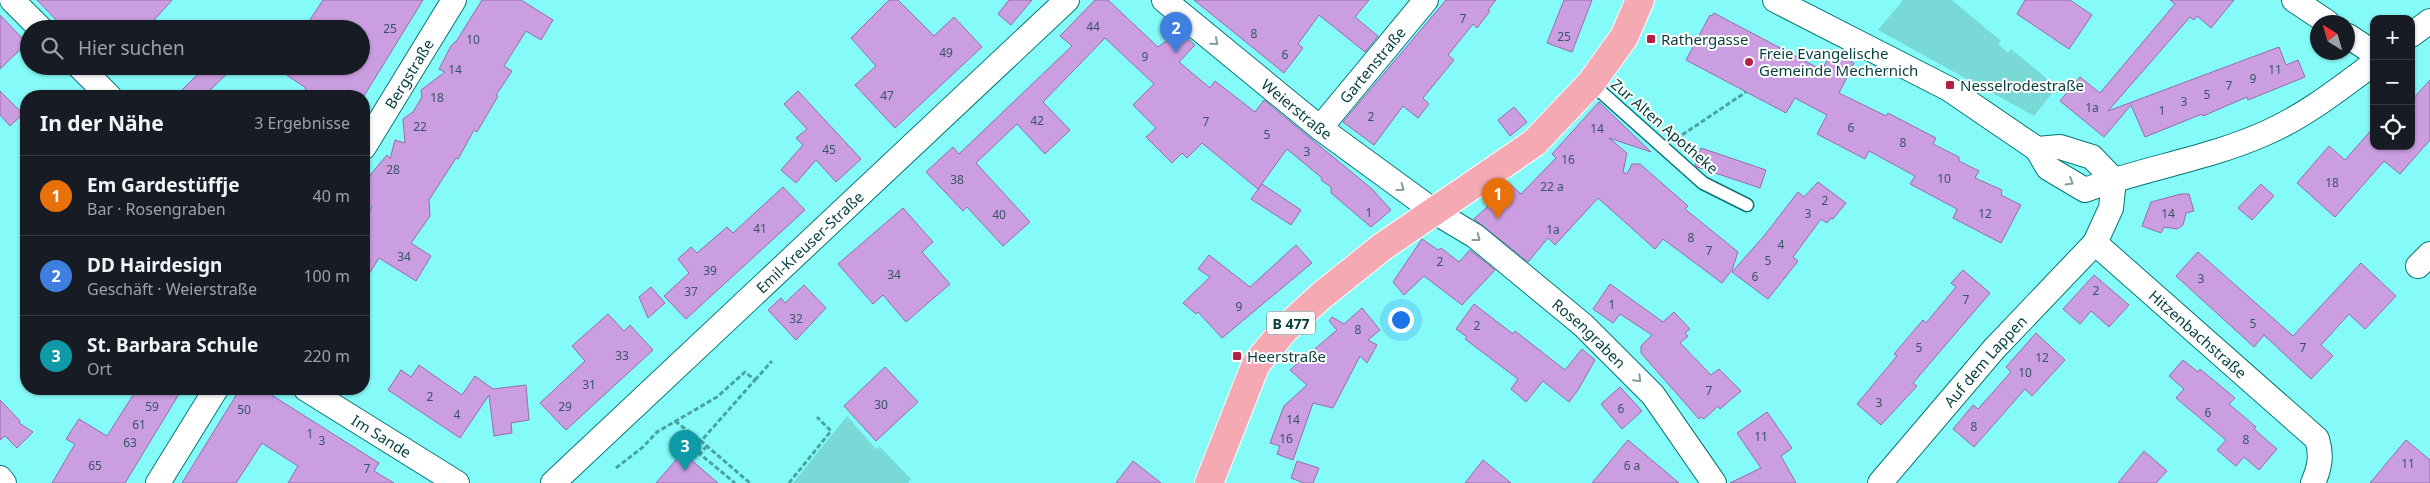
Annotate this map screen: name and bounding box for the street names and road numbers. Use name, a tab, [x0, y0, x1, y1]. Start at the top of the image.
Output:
street label: Gartenstraße	[1335, 22, 1410, 107]
street label: Bergstraße	[380, 35, 438, 112]
street label: Weierstraße	[1258, 74, 1336, 144]
street label: Zur Alten Apotheke	[1607, 74, 1723, 178]
street label: Emil-Kreuser-Straße	[751, 187, 868, 297]
street label: Hitzenbachstraße	[2145, 285, 2251, 383]
street label: Rosengraben	[1548, 294, 1630, 372]
street label: Auf dem Lappen	[1939, 311, 2031, 411]
road number: B 477	[1267, 312, 1315, 334]
street label: Im Sande	[348, 410, 415, 462]

